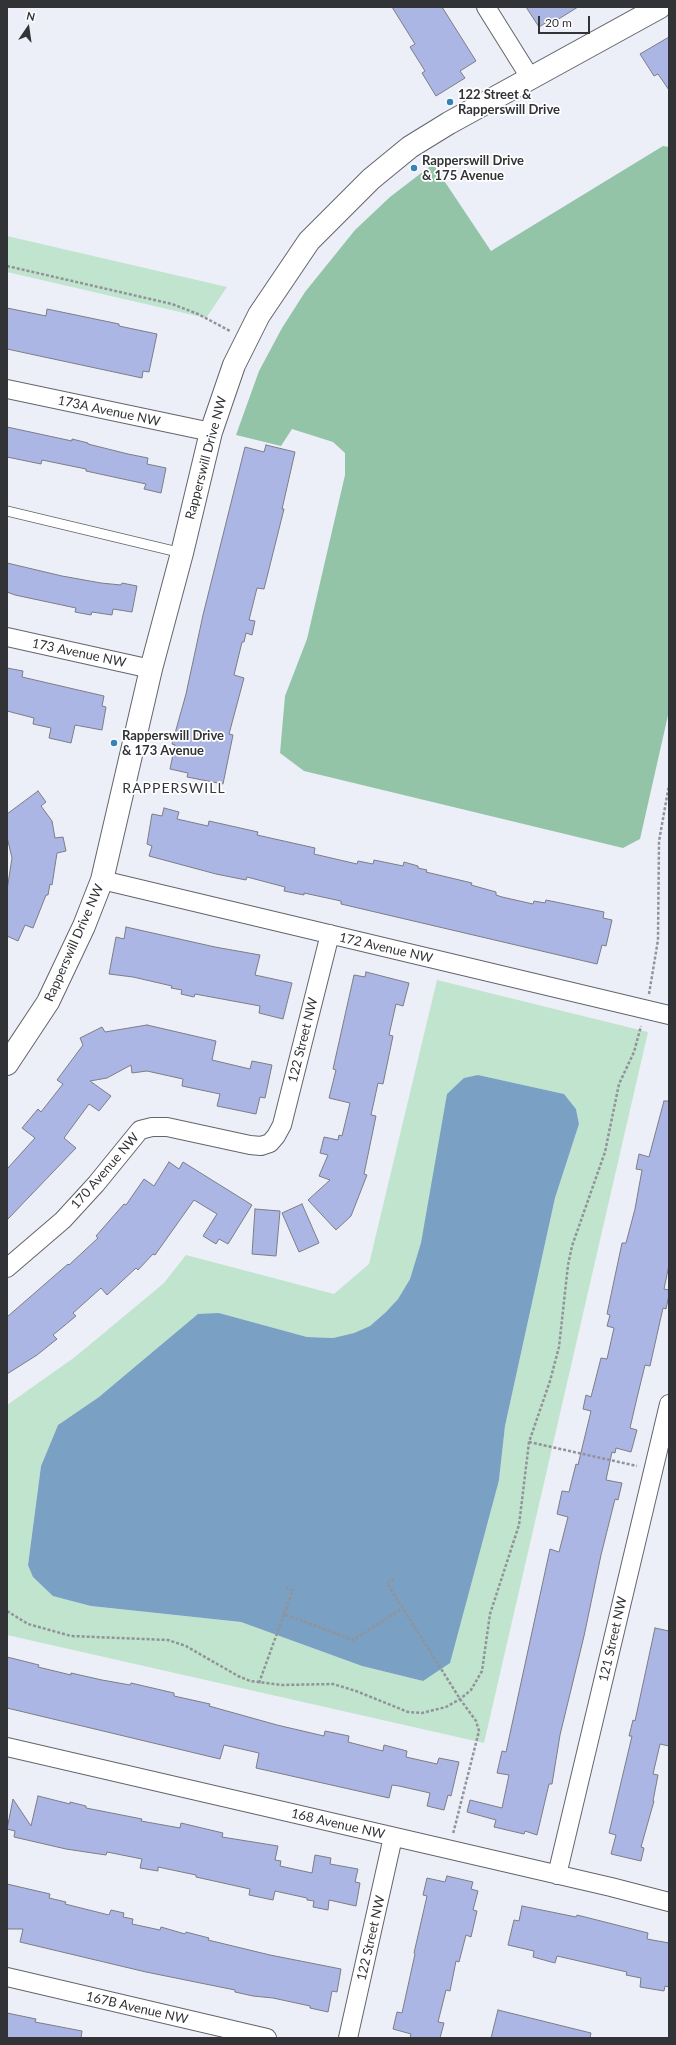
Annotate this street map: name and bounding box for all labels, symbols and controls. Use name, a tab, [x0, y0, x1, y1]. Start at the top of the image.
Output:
north arrow	[8, 8, 48, 48]
scale bar	[540, 8, 592, 34]
text: N	[25, 9, 36, 23]
text: 20 m	[545, 15, 572, 30]
place label: 122 Street & Rapperswill Drive	[458, 87, 560, 118]
marker: 122 Street & Rapperswill Drive	[445, 97, 455, 107]
place label: Rapperswill Drive & 175 Avenue	[422, 153, 524, 184]
marker: Rapperswill Drive & 175 Avenue	[409, 163, 419, 173]
street label: 173A Avenue NW	[56, 393, 162, 429]
street label: Rapperswill Drive NW	[182, 395, 230, 521]
street label: 173 Avenue NW	[31, 635, 127, 671]
place label: Rapperswill Drive & 173 Avenue	[122, 728, 224, 759]
marker: Rapperswill Drive & 173 Avenue	[109, 738, 119, 748]
district label: RAPPERSWILL	[122, 780, 226, 796]
street label: Rapperswill Drive NW	[41, 882, 107, 1004]
street label: 172 Avenue NW	[338, 930, 434, 966]
street label: 122 Street NW	[285, 996, 321, 1084]
street label: 170 Avenue NW	[68, 1130, 142, 1212]
street label: 121 Street NW	[596, 1595, 630, 1683]
street label: 168 Avenue NW	[290, 1806, 386, 1842]
street label: 122 Street NW	[354, 1894, 388, 1982]
street label: 167B Avenue NW	[85, 1989, 189, 2027]

